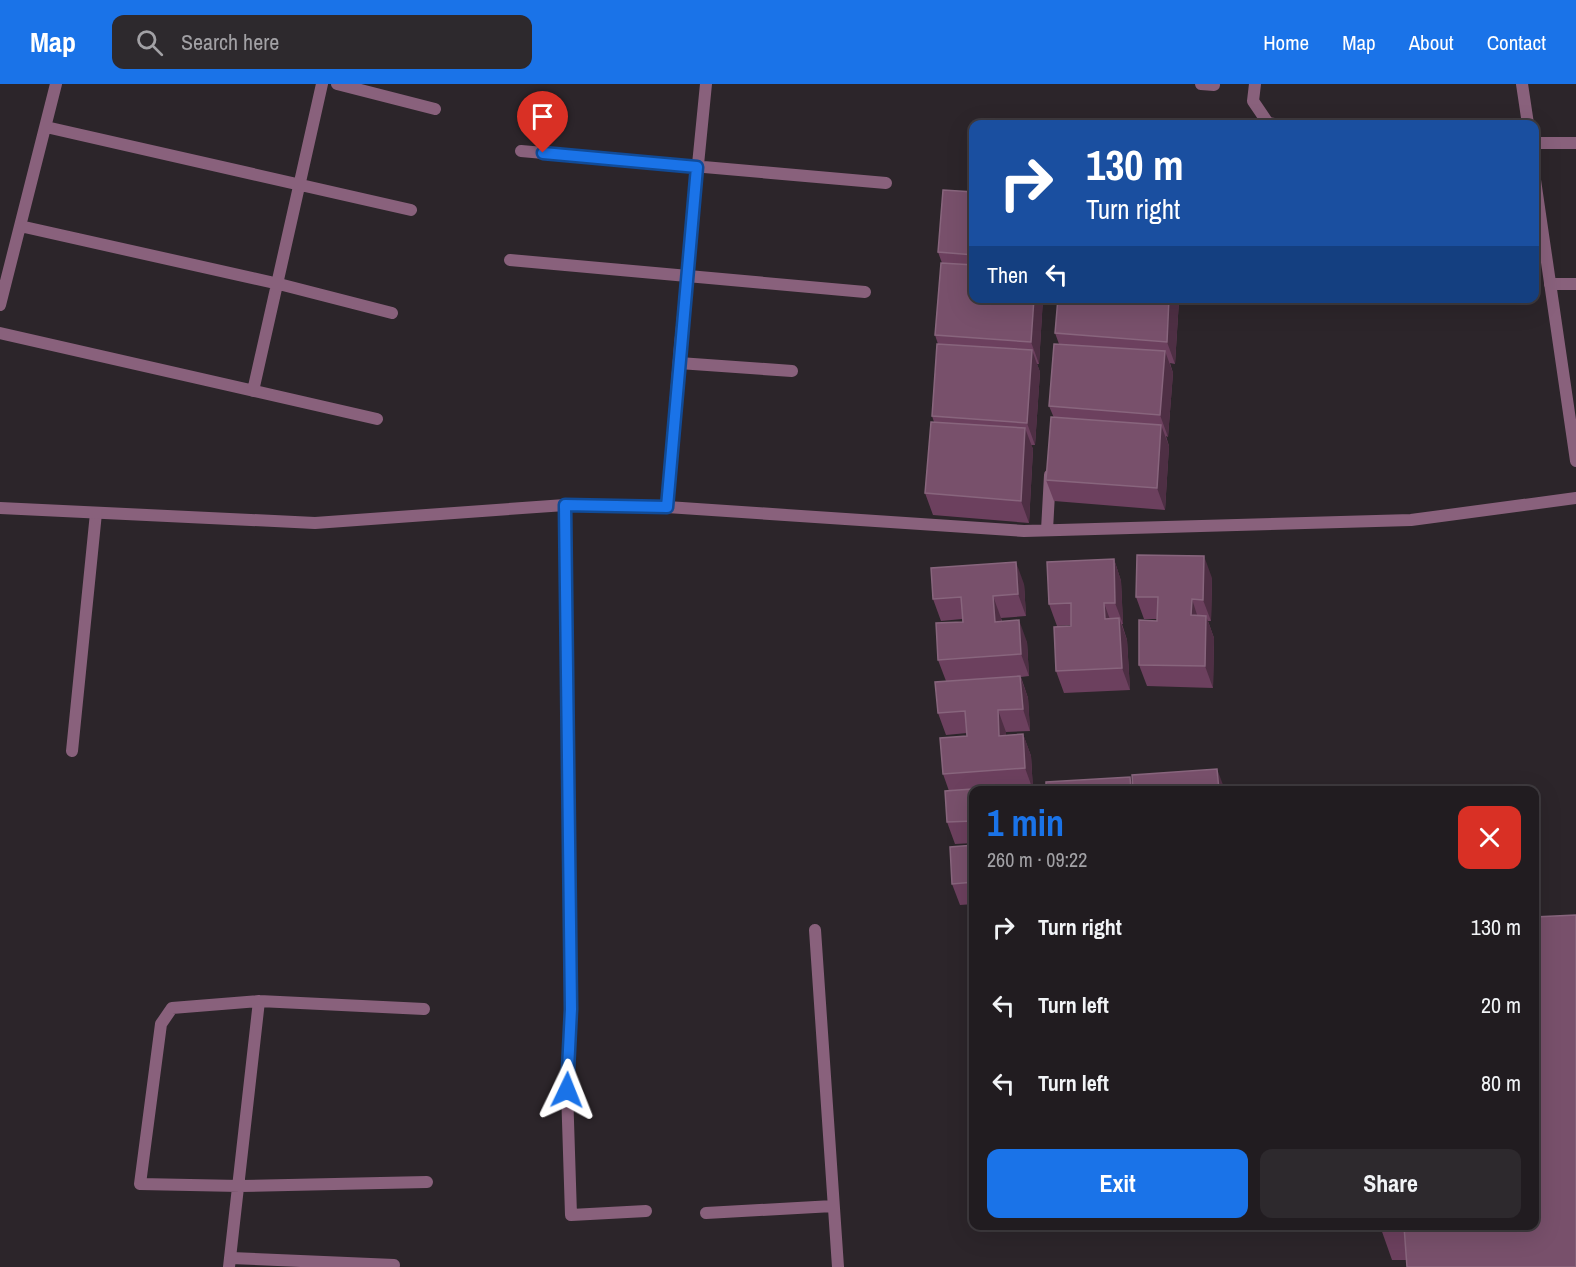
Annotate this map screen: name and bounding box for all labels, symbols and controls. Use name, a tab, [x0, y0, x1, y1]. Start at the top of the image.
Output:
search box	[112, 15, 532, 69]
text: Map	[30, 23, 76, 61]
icon: search	[133, 26, 166, 59]
text: Search here	[181, 27, 279, 57]
text: Home	[1263, 28, 1309, 57]
text: Map	[1342, 28, 1376, 57]
text: About	[1409, 28, 1454, 57]
text: Contact	[1487, 28, 1546, 57]
pin	[517, 91, 568, 153]
icon: arrive	[526, 100, 559, 133]
text: 130 m	[1086, 137, 1184, 193]
icon: right	[987, 144, 1065, 222]
text: Turn right	[1086, 191, 1180, 227]
icon: left	[1040, 258, 1073, 291]
text: Then	[987, 260, 1028, 290]
text: 1 min	[987, 799, 1064, 847]
button: close	[1458, 806, 1521, 869]
text: 260 m · 09:22	[987, 846, 1087, 873]
icon: right	[987, 911, 1020, 944]
text: Turn right	[1038, 912, 1122, 942]
text: 130 m	[1471, 912, 1521, 942]
icon: left	[987, 989, 1020, 1022]
text: Turn left	[1038, 990, 1109, 1020]
text: 20 m	[1481, 990, 1521, 1020]
position arrow	[535, 1058, 599, 1122]
icon: left	[987, 1067, 1020, 1100]
text: Turn left	[1038, 1068, 1109, 1098]
text: 80 m	[1481, 1068, 1521, 1098]
button: Exit	[987, 1149, 1248, 1218]
button: Share	[1260, 1149, 1521, 1218]

